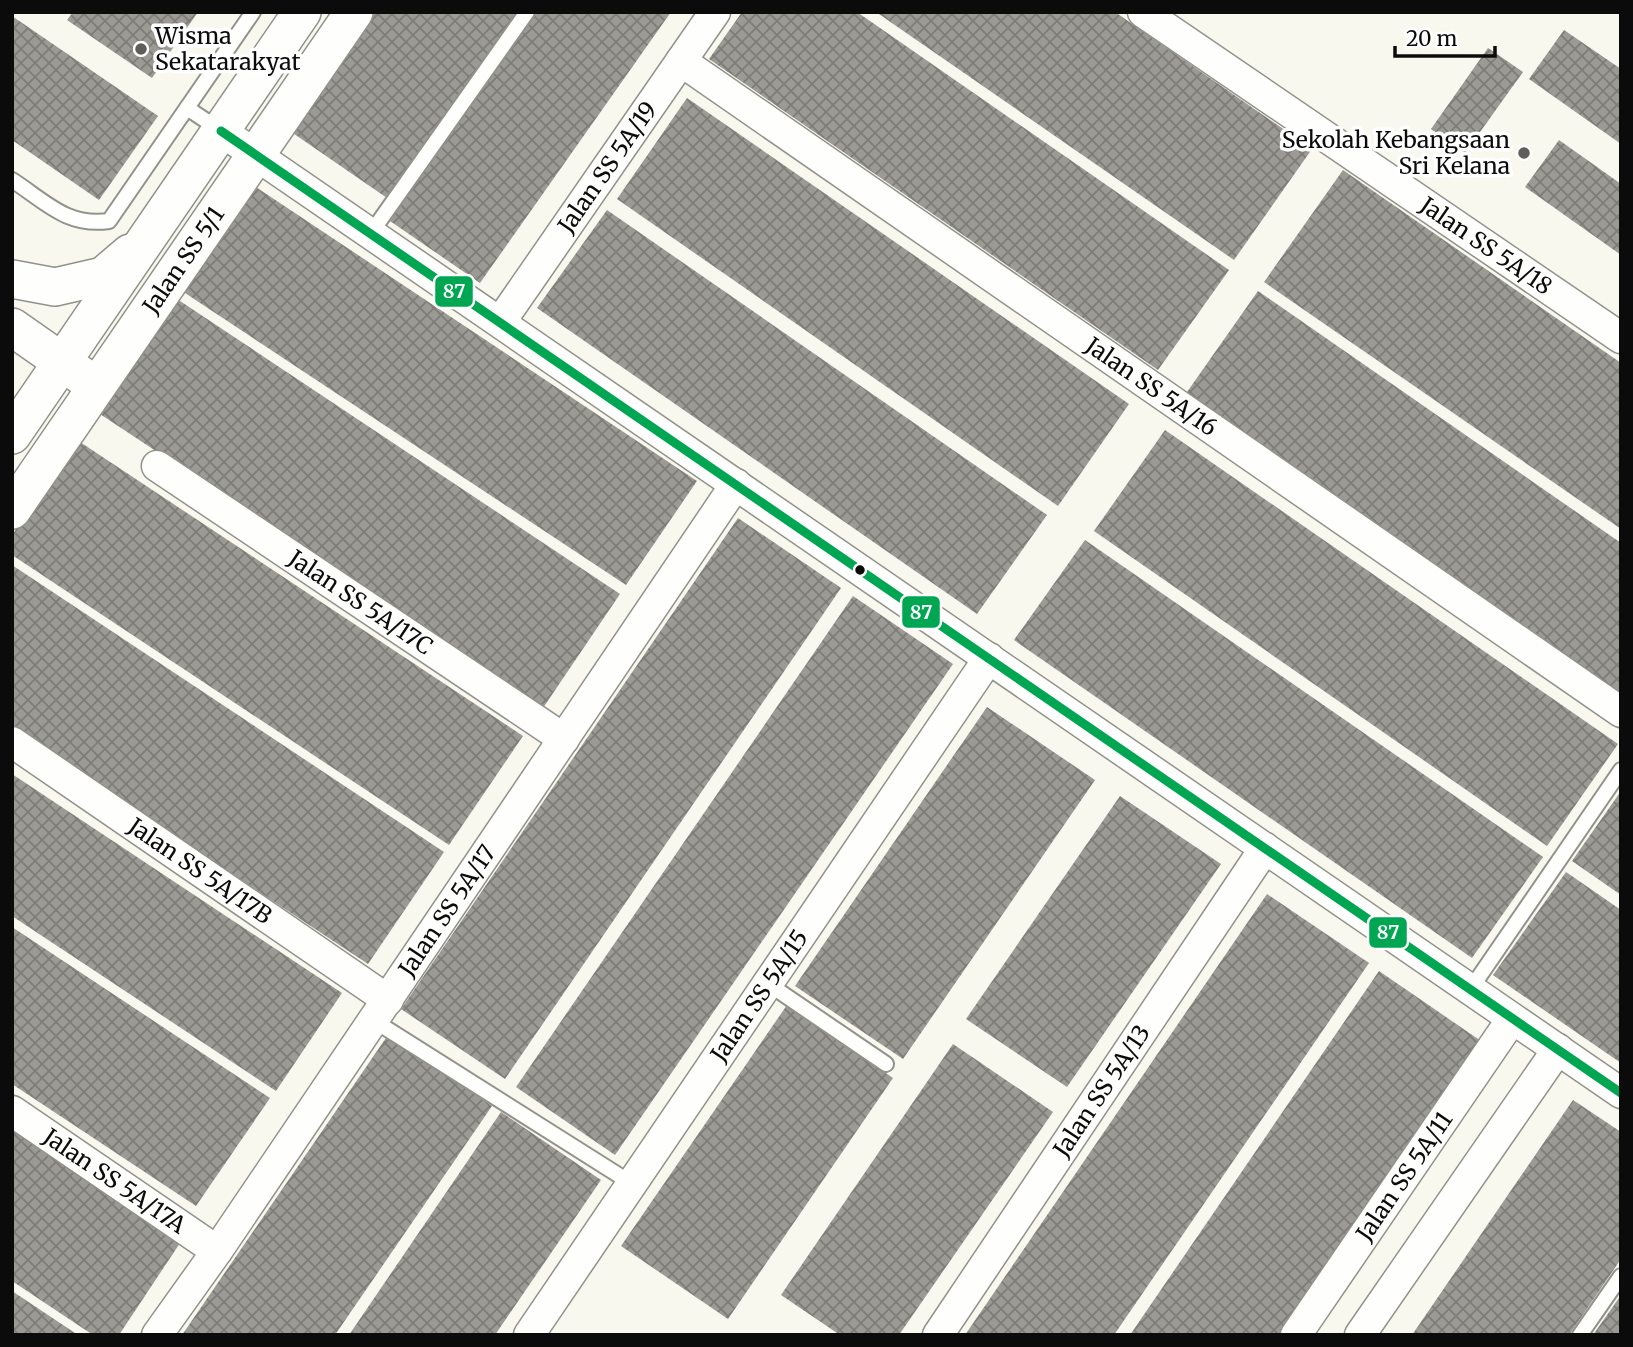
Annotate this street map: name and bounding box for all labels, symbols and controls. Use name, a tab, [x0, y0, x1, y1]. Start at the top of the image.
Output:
scale bar	[1395, 14, 1495, 58]
place label: Wisma Sekatarakyat	[154, 21, 300, 76]
text: 20 m	[1406, 25, 1458, 52]
marker: Wisma Sekatarakyat	[133, 41, 149, 57]
street label: Jalan SS 5A/19	[551, 96, 663, 239]
place label: Sekolah Kebangsaan Sri Kelana	[1282, 125, 1510, 180]
marker: Sekolah Kebangsaan Sri Kelana	[1516, 145, 1532, 161]
street label: Jalan SS 5A/18	[1414, 190, 1558, 301]
street label: Jalan SS 5/1	[136, 201, 230, 320]
line badge: 87	[434, 275, 474, 308]
text: 87	[443, 279, 465, 303]
street label: Jalan SS 5A/16	[1079, 330, 1223, 442]
street label: Jalan SS 5A/17C	[282, 543, 438, 661]
unlabelled marker	[853, 563, 867, 577]
line badge: 87	[901, 595, 941, 629]
text: 87	[910, 600, 932, 624]
street label: Jalan SS 5A/17B	[122, 811, 278, 930]
street label: Jalan SS 5A/17	[392, 839, 502, 983]
line badge: 87	[1368, 916, 1408, 949]
text: 87	[1377, 920, 1399, 944]
street label: Jalan SS 5A/15	[703, 924, 814, 1068]
street label: Jalan SS 5A/13	[1046, 1019, 1156, 1163]
street label: Jalan SS 5A/11	[1349, 1106, 1458, 1247]
street label: Jalan SS 5A/17A	[37, 1121, 192, 1240]

